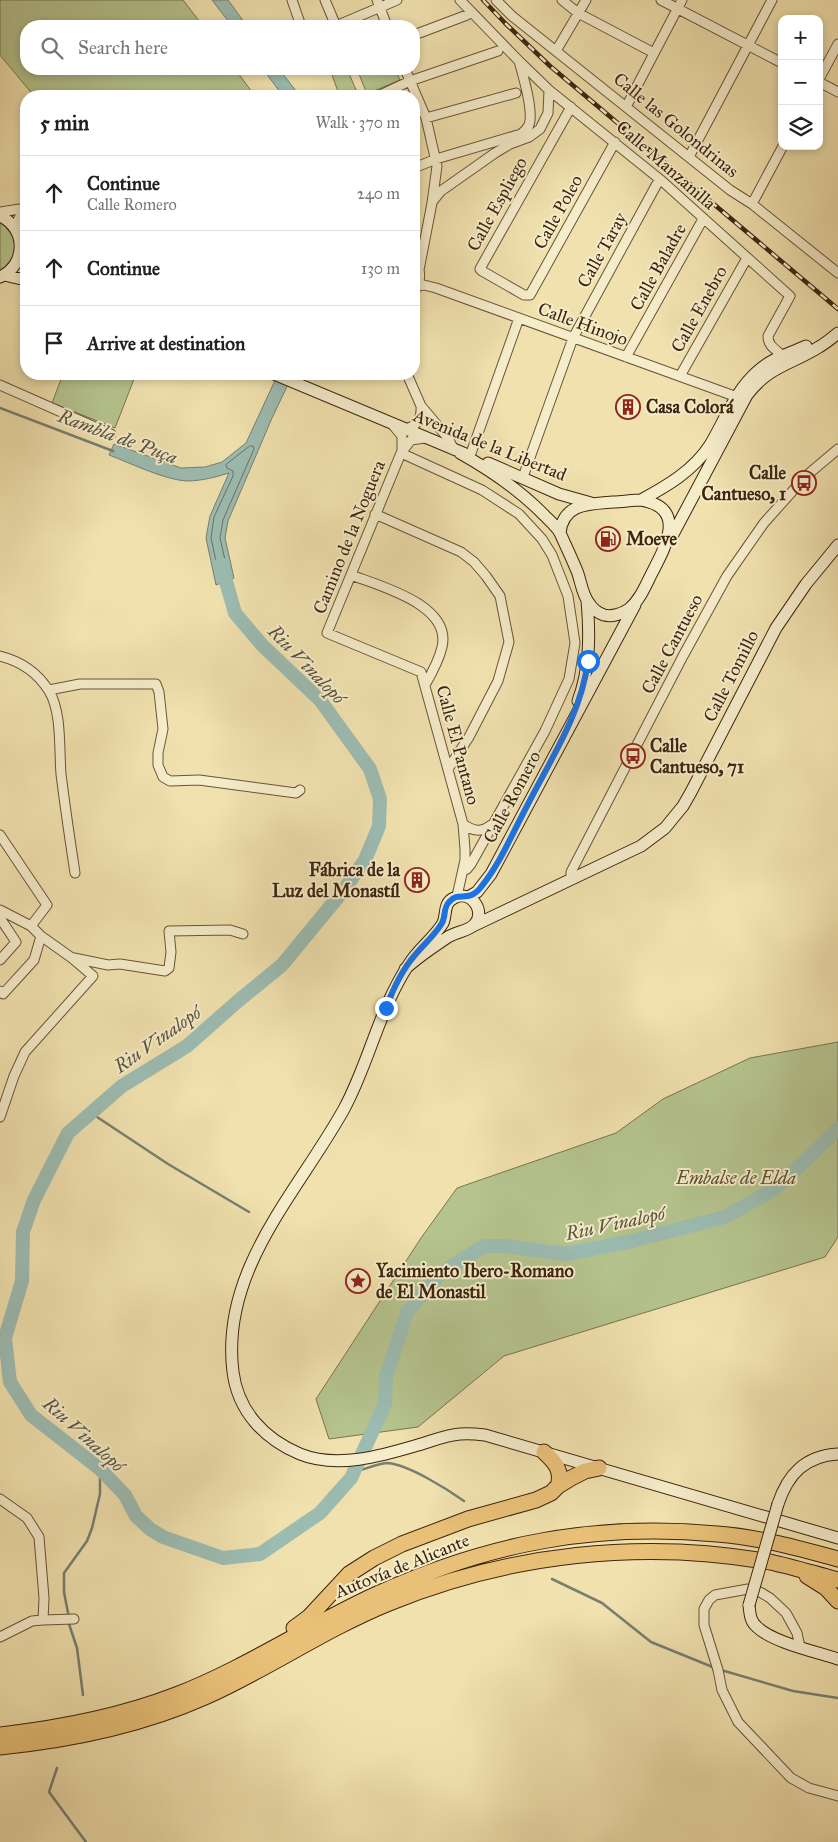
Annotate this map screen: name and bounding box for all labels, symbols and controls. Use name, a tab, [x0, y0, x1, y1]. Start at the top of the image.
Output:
map controls	[778, 15, 823, 150]
button: +	[778, 15, 823, 60]
search box	[20, 20, 420, 75]
icon: search	[38, 34, 66, 62]
text: Search here	[78, 36, 168, 59]
button: −	[778, 60, 823, 105]
street label: Calle las Golondrinas	[609, 68, 743, 182]
button: layers	[778, 105, 823, 150]
text: 5 min	[40, 110, 89, 136]
text: Walk · 370 m	[316, 113, 400, 132]
street label: Calle Manzanilla	[612, 116, 721, 214]
street label: Calle Espliego	[462, 153, 533, 255]
street label: Calle Poleo	[529, 171, 587, 253]
text: Continue	[87, 172, 160, 195]
icon: ahead	[40, 179, 68, 207]
text: 240 m	[357, 184, 400, 203]
text: Calle Romero	[87, 195, 177, 214]
street label: Calle Taray	[572, 208, 632, 291]
street label: Calle Baladre	[625, 220, 691, 314]
icon: ahead	[40, 254, 68, 282]
text: Continue	[87, 257, 160, 280]
text: 130 m	[361, 259, 400, 278]
street label: Calle Enebro	[666, 262, 732, 356]
street label: Calle Hinojo	[535, 298, 631, 350]
icon: arrive	[40, 329, 68, 357]
text: Arrive at destination	[87, 332, 245, 355]
building icon: Casa Colorá	[615, 394, 641, 420]
place label: Casa Colorá	[646, 396, 734, 418]
water label: Rambla de Puça	[54, 404, 181, 469]
street label: Avenida de la Libertad	[409, 404, 570, 486]
street label: Camino de la Noguera	[308, 457, 391, 617]
place label: Calle Cantueso, 1	[702, 462, 787, 505]
bus stop icon: Calle Cantueso, 1	[791, 470, 817, 496]
fuel station icon: Moeve	[595, 526, 621, 552]
place label: Moeve	[626, 528, 677, 550]
street label: Calle Cantueso	[637, 590, 707, 698]
water label: Riu Vinalopó	[262, 619, 352, 711]
street label: Calle Tomillo	[699, 627, 763, 725]
route start	[577, 650, 600, 673]
street label: Calle El Pantano	[431, 683, 485, 807]
place label: Calle Cantueso, 71	[650, 735, 744, 778]
bus stop icon: Calle Cantueso, 71	[620, 743, 646, 769]
street label: Calle Romero	[479, 747, 545, 847]
place label: Fábrica de la Luz del Monastíl	[272, 859, 401, 902]
building icon: Fábrica de la Luz del Monastíl	[404, 867, 430, 893]
route end	[375, 997, 398, 1020]
water label: Riu Vinalopó	[109, 999, 208, 1079]
park label: Embalse de Elda	[675, 1167, 796, 1189]
water label: Riu Vinalopó	[562, 1201, 670, 1246]
place label: Yacimiento Ibero-Romano de El Monastil	[375, 1260, 574, 1303]
place icon: Yacimiento Ibero-Romano de El Monastil	[345, 1268, 371, 1294]
water label: Riu Vinalopó	[37, 1391, 131, 1479]
street label: Autovía de Alicante	[331, 1529, 472, 1603]

